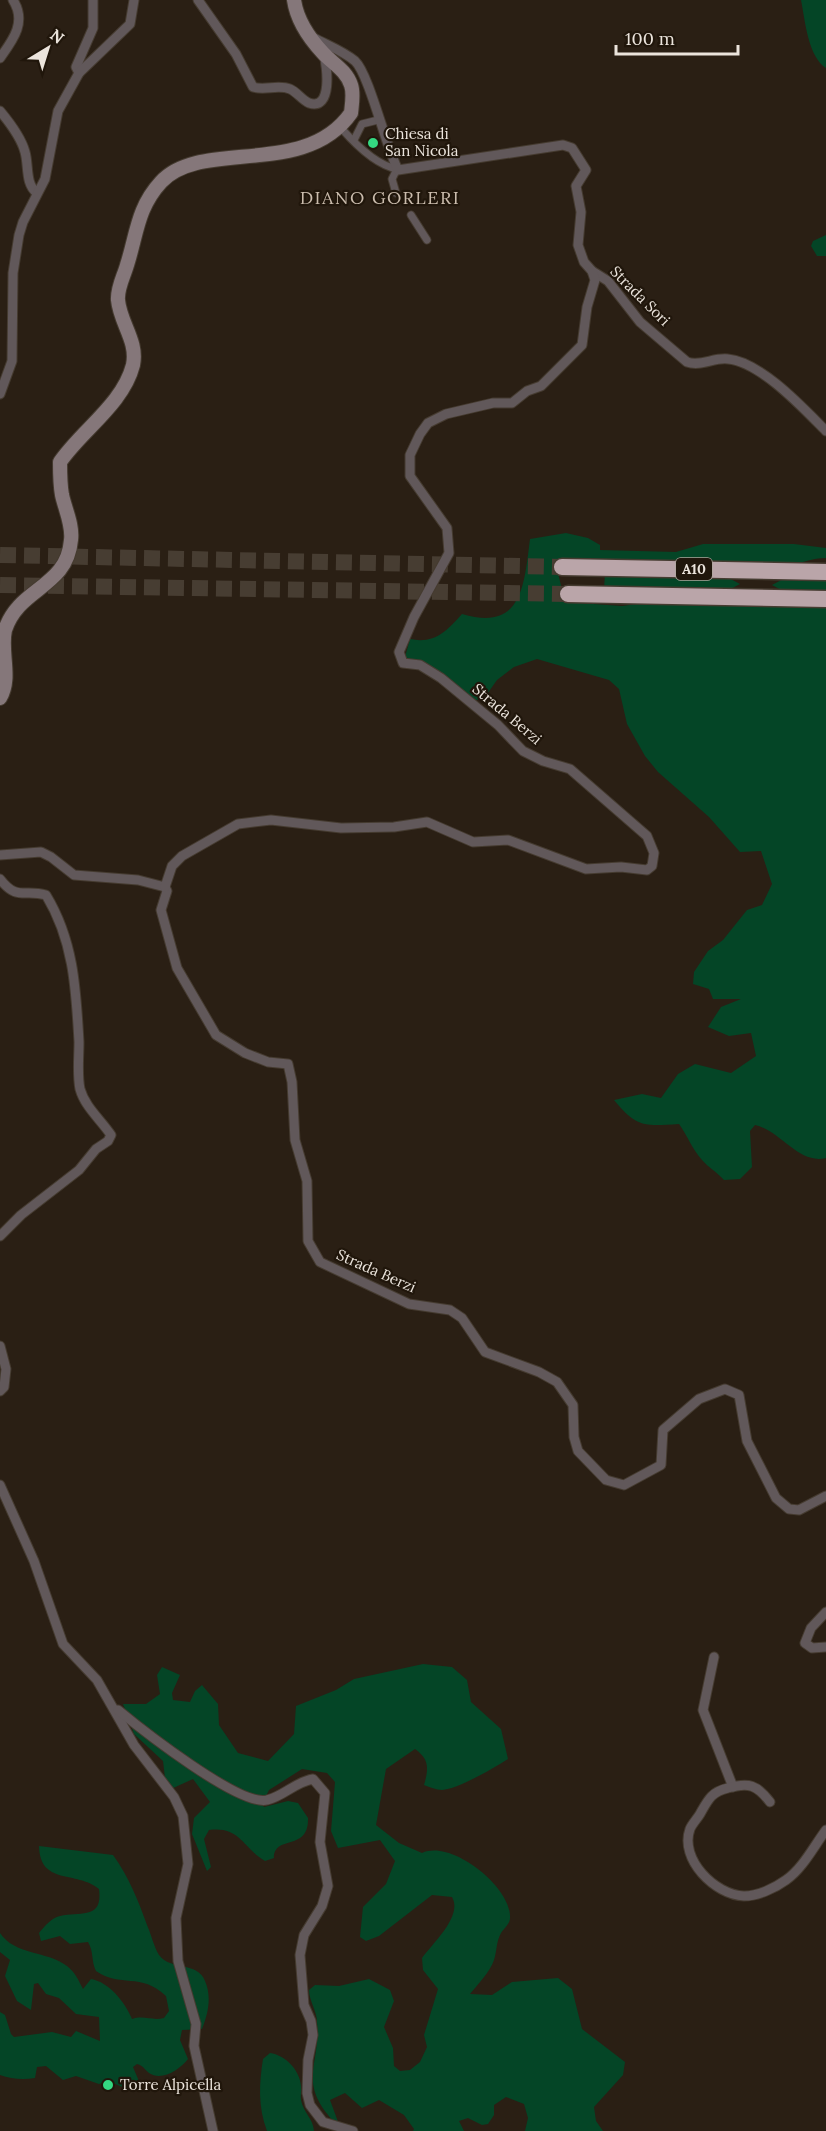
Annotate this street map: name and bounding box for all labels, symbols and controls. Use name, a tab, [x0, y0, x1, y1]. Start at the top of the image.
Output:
north arrow	[18, 18, 78, 78]
scale bar	[616, 18, 738, 56]
text: N	[46, 24, 68, 48]
text: 100 m	[625, 27, 675, 50]
place label: Chiesa di San Nicola	[385, 124, 459, 160]
marker: Chiesa di San Nicola	[366, 136, 380, 150]
district label: DIANO GORLERI	[300, 186, 460, 209]
street label: Strada Sori	[606, 262, 674, 330]
road number: A10	[676, 558, 712, 580]
street label: Strada Berzi	[469, 679, 546, 748]
street label: Strada Berzi	[334, 1245, 419, 1296]
place label: Torre Alpicella	[120, 2075, 221, 2094]
marker: Torre Alpicella	[101, 2078, 115, 2092]

